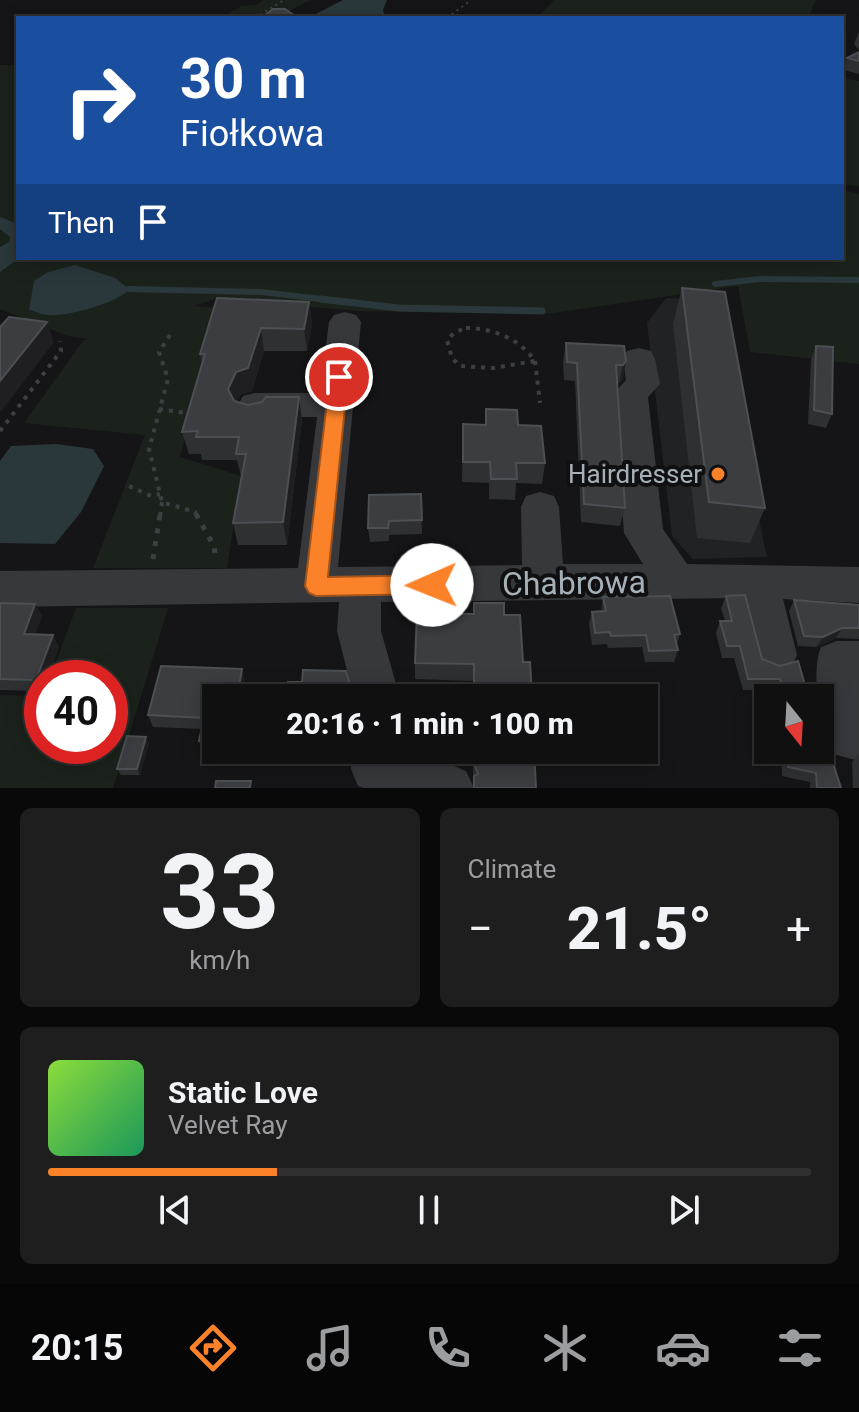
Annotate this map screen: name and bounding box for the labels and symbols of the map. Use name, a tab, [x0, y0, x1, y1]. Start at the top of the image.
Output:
pin	[305, 343, 373, 411]
place label: Hairdresser	[568, 459, 702, 489]
marker: Hairdresser	[709, 465, 727, 483]
position arrow	[390, 543, 474, 627]
street label: Chabrowa	[502, 563, 646, 603]
speed limit sign: 40	[24, 660, 128, 764]
north arrow	[754, 684, 834, 764]

